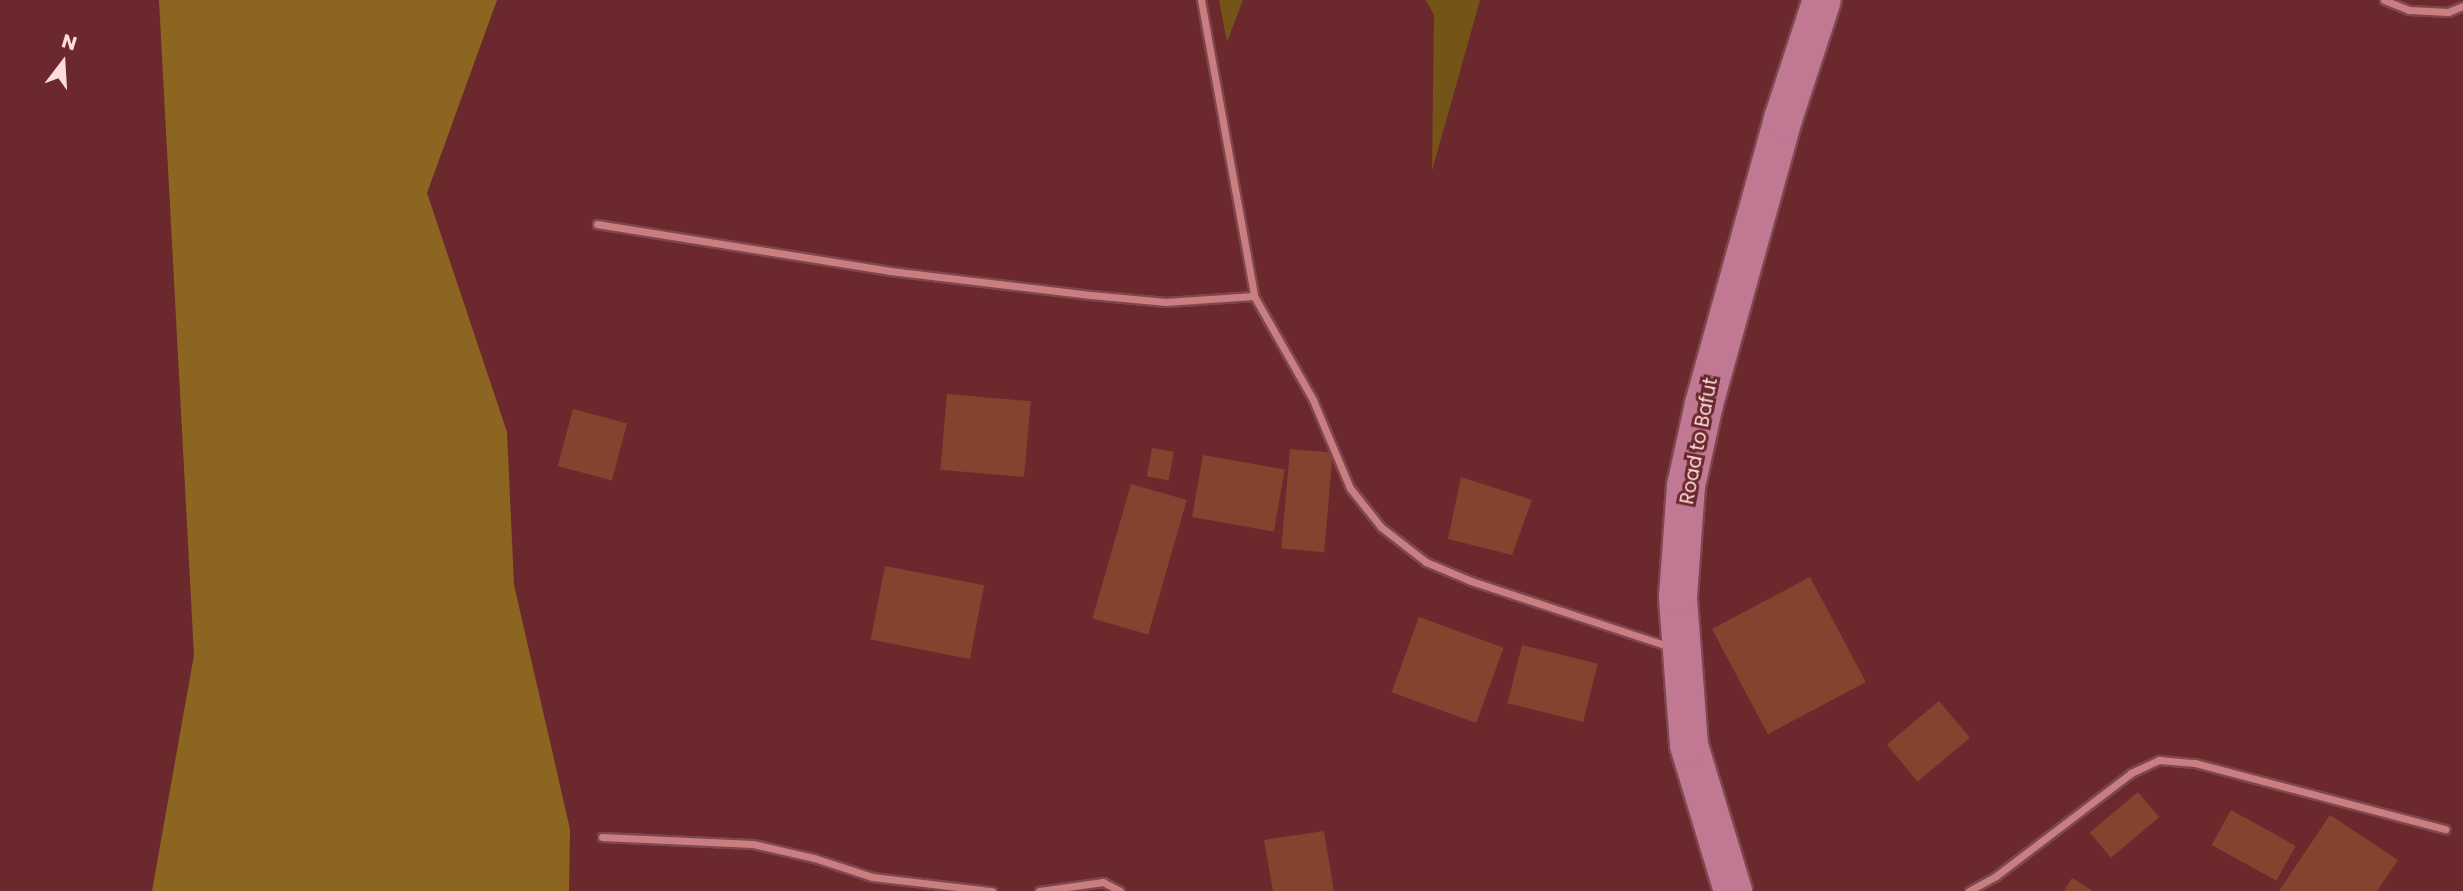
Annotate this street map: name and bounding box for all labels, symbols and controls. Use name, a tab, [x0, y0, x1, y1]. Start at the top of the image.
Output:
text: N	[58, 27, 80, 57]
north arrow	[28, 28, 98, 98]
street label: Road to Bafut	[1676, 376, 1722, 506]

